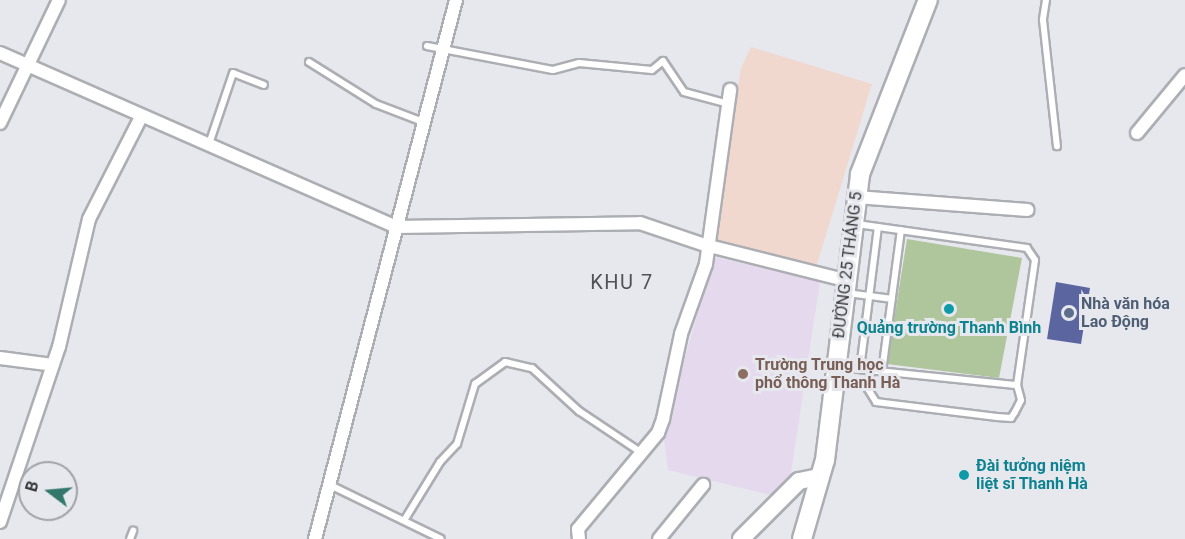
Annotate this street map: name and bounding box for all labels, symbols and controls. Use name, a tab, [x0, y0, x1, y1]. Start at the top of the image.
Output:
street label: ĐƯỜNG 25 THÁNG 5	[829, 190, 867, 340]
district label: KHU 7	[590, 270, 654, 294]
place label: Nhà văn hóa Lao Động	[1081, 294, 1170, 332]
marker: Quảng trường Thanh Bình	[942, 302, 956, 316]
marker: Nhà văn hóa Lao Động	[1062, 306, 1076, 320]
place label: Quảng trường Thanh Bình	[857, 318, 1041, 338]
place label: Trường Trung học phổ thông Thanh Hà	[755, 355, 901, 393]
marker: Trường Trung học phổ thông Thanh Hà	[736, 367, 750, 381]
place label: Đài tưởng niệm liệt sĩ Thanh Hà	[976, 456, 1088, 494]
north arrow	[18, 461, 78, 521]
marker: Đài tưởng niệm liệt sĩ Thanh Hà	[957, 468, 971, 482]
text: B	[22, 479, 43, 494]

